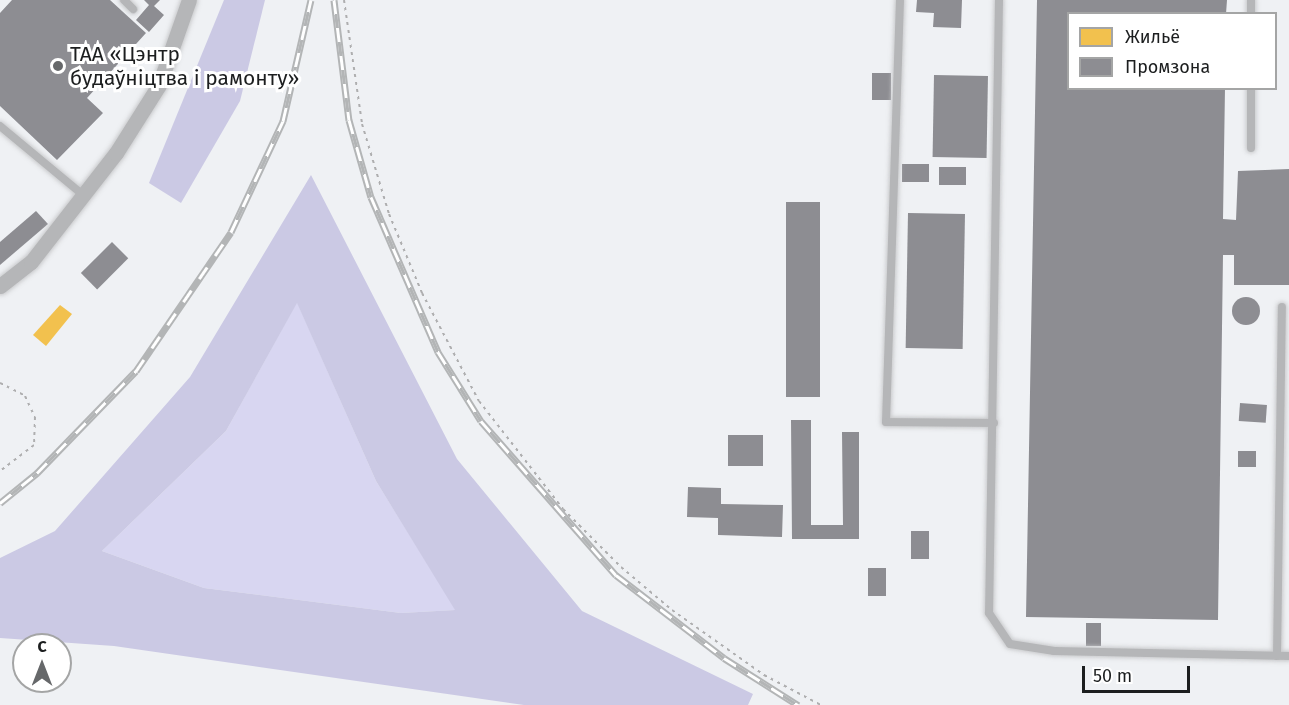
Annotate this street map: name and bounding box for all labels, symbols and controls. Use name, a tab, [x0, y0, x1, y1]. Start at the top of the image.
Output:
legend	[1067, 12, 1277, 90]
text: Жильё	[1125, 26, 1180, 48]
place label: ТАА «Цэнтр будаўніцтва і рамонту»	[70, 41, 299, 91]
text: Промзона	[1125, 56, 1210, 78]
marker: ТАА «Цэнтр будаўніцтва і рамонту»	[51, 59, 65, 73]
north arrow	[12, 633, 72, 693]
text: С	[37, 637, 47, 656]
scale bar	[1085, 654, 1193, 692]
text: 50 m	[1093, 665, 1132, 687]

